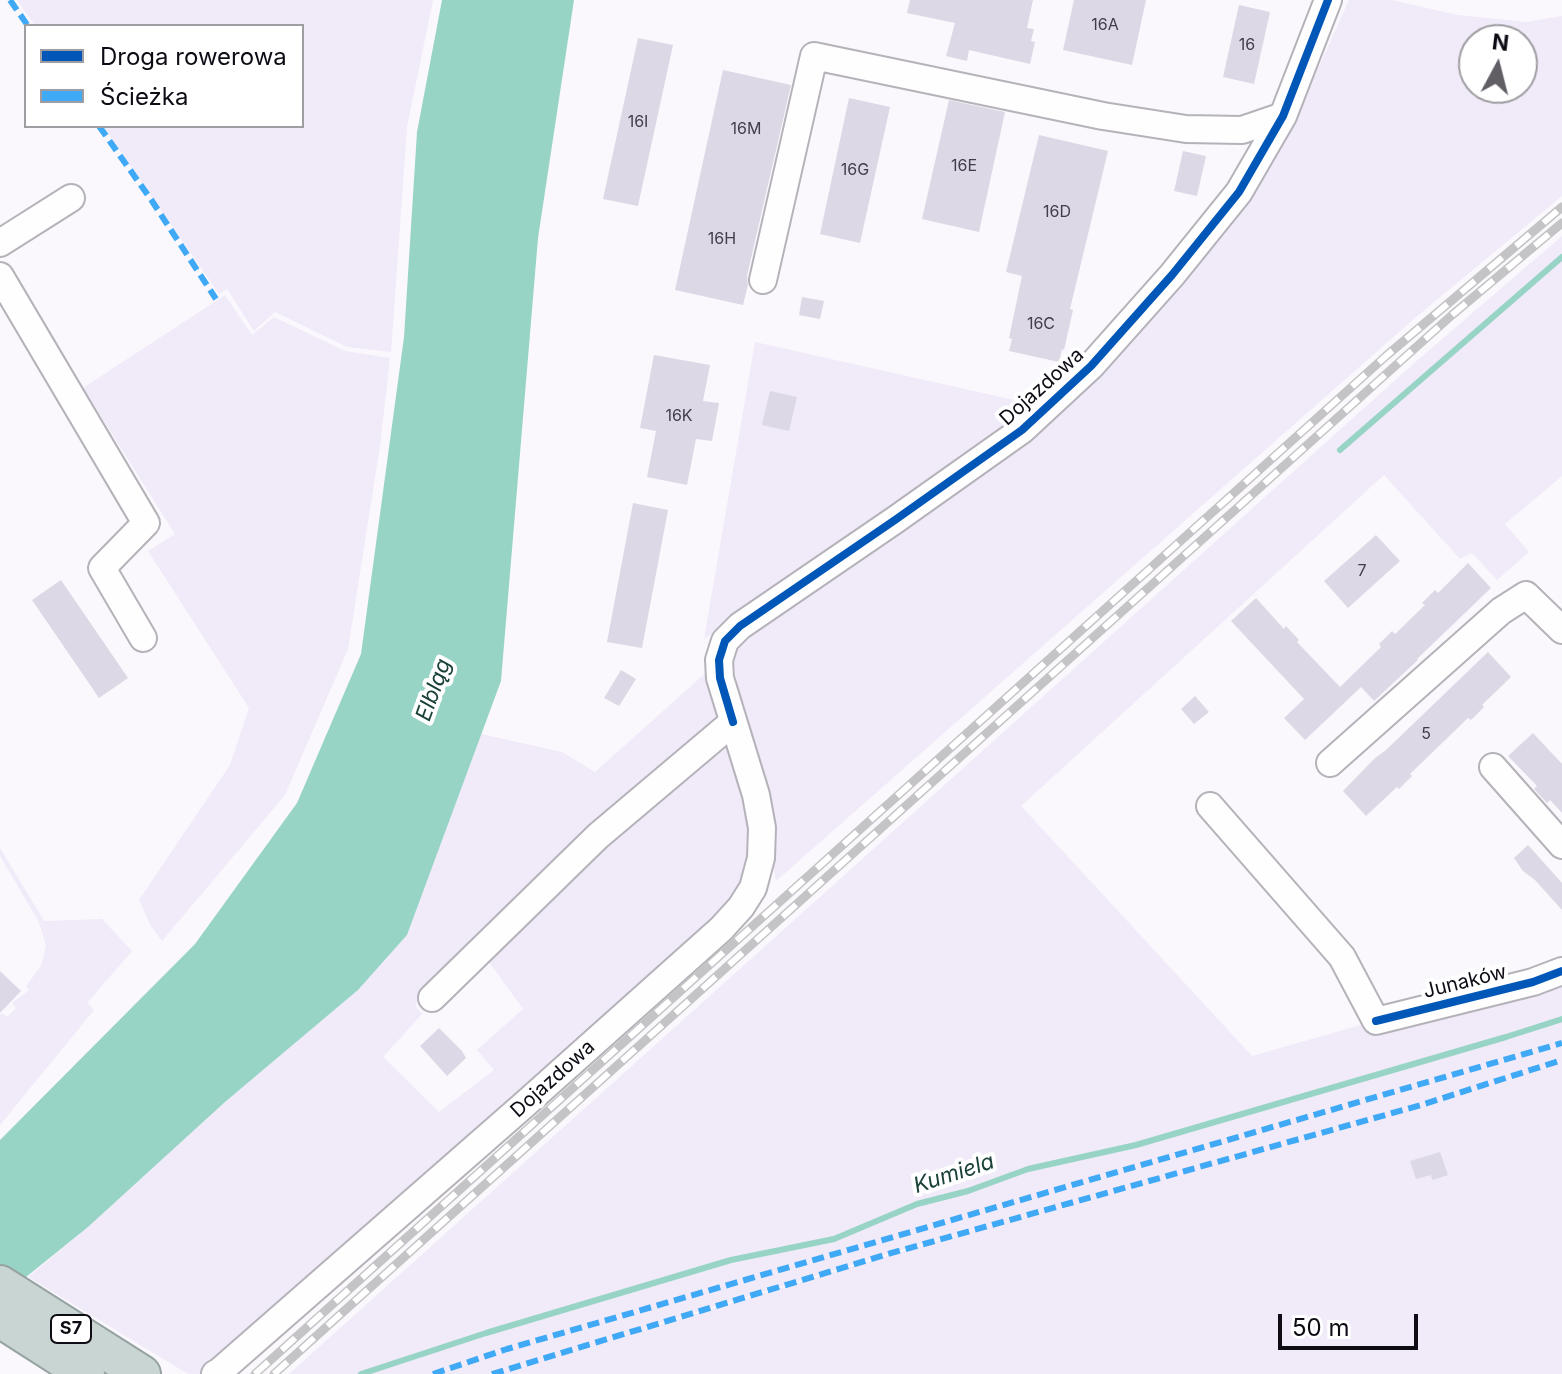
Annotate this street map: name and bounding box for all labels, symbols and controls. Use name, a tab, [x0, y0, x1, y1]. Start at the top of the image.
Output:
house number: 16A	[1091, 15, 1119, 35]
legend	[24, 24, 304, 128]
north arrow	[1458, 24, 1538, 104]
text: N	[1491, 28, 1511, 56]
house number: 16	[1239, 35, 1255, 55]
text: Droga rowerowa	[100, 42, 287, 71]
text: Ścieżka	[100, 82, 188, 111]
house number: 16I	[628, 112, 648, 132]
house number: 16M	[731, 119, 761, 139]
house number: 16E	[951, 156, 977, 176]
house number: 16G	[841, 160, 869, 180]
house number: 16D	[1043, 202, 1071, 222]
house number: 16H	[708, 229, 736, 249]
house number: 16C	[1027, 314, 1055, 334]
street label: Dojazdowa	[995, 343, 1089, 431]
house number: 16K	[665, 406, 693, 426]
house number: 7	[1357, 561, 1367, 581]
water label: Elbląg	[411, 655, 457, 725]
house number: 5	[1421, 724, 1431, 744]
street label: Junaków	[1421, 960, 1509, 1004]
street label: Dojazdowa	[506, 1035, 600, 1123]
water label: Kumiela	[910, 1149, 998, 1199]
scale bar	[1282, 1298, 1422, 1348]
text: 50 m	[1292, 1313, 1350, 1342]
road number: S7	[51, 1315, 91, 1343]

